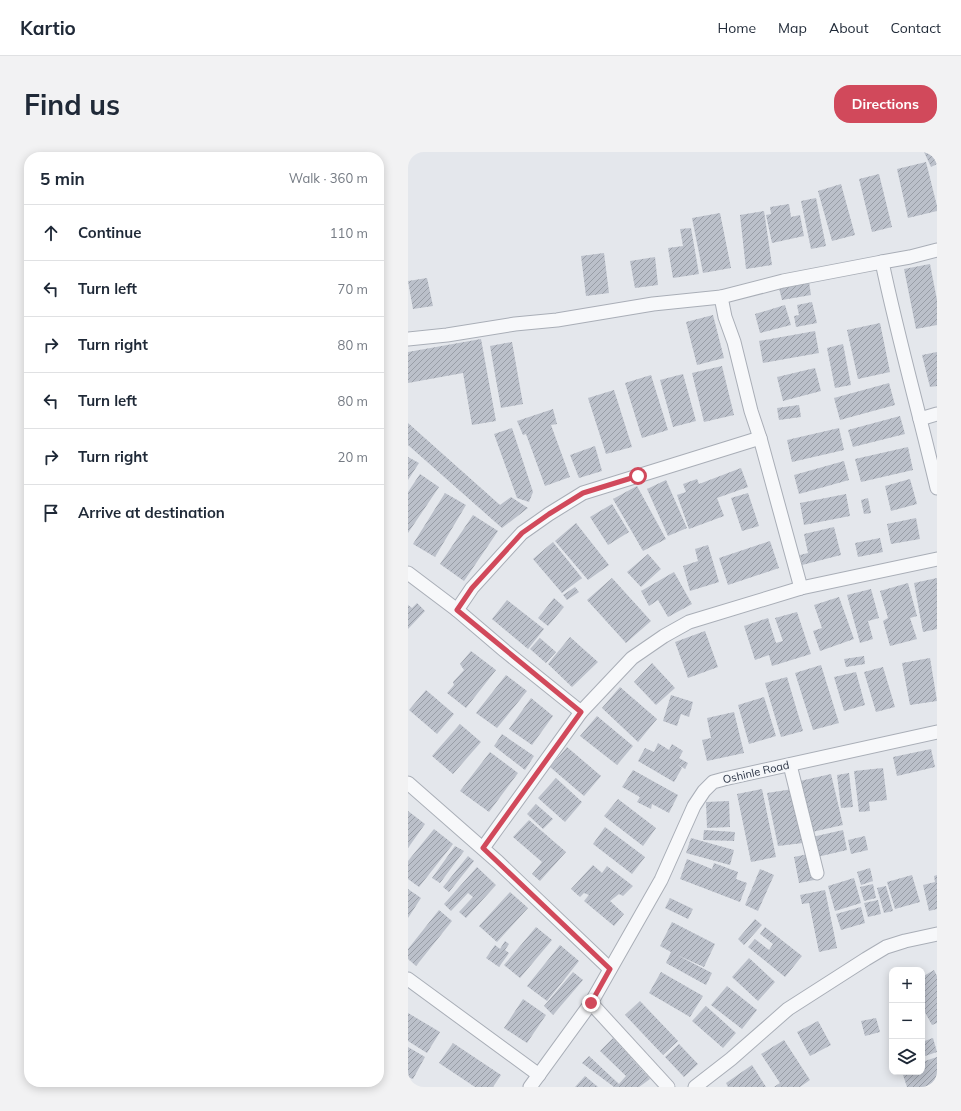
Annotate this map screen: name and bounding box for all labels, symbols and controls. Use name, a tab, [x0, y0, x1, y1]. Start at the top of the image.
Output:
text: Kartio	[20, 16, 76, 40]
text: Home	[717, 19, 756, 37]
text: Map	[778, 19, 807, 37]
text: About	[829, 19, 869, 37]
text: Contact	[891, 19, 941, 37]
button: Directions	[834, 85, 937, 123]
text: Find us	[24, 87, 120, 122]
text: 5 min	[40, 168, 85, 189]
text: Walk · 360 m	[289, 170, 368, 186]
icon: ahead	[40, 222, 62, 244]
text: Continue	[78, 223, 141, 242]
text: 110 m	[330, 225, 368, 241]
icon: left	[40, 278, 62, 300]
text: Turn left	[78, 279, 137, 298]
text: 70 m	[338, 281, 368, 297]
icon: right	[40, 334, 62, 356]
text: Turn right	[78, 335, 148, 354]
text: 80 m	[338, 337, 368, 353]
icon: left	[40, 390, 62, 412]
text: Turn left	[78, 391, 137, 410]
text: 80 m	[338, 393, 368, 409]
icon: right	[40, 446, 62, 468]
text: Turn right	[78, 447, 148, 466]
text: 20 m	[338, 449, 368, 465]
route start	[629, 467, 647, 485]
icon: arrive	[40, 502, 62, 524]
text: Arrive at destination	[78, 503, 225, 522]
street label: Oshinle Road	[721, 758, 791, 786]
map controls	[889, 967, 925, 1075]
button: +	[889, 967, 925, 1003]
route end	[582, 994, 600, 1012]
button: −	[889, 1003, 925, 1039]
button: layers	[889, 1039, 925, 1075]

